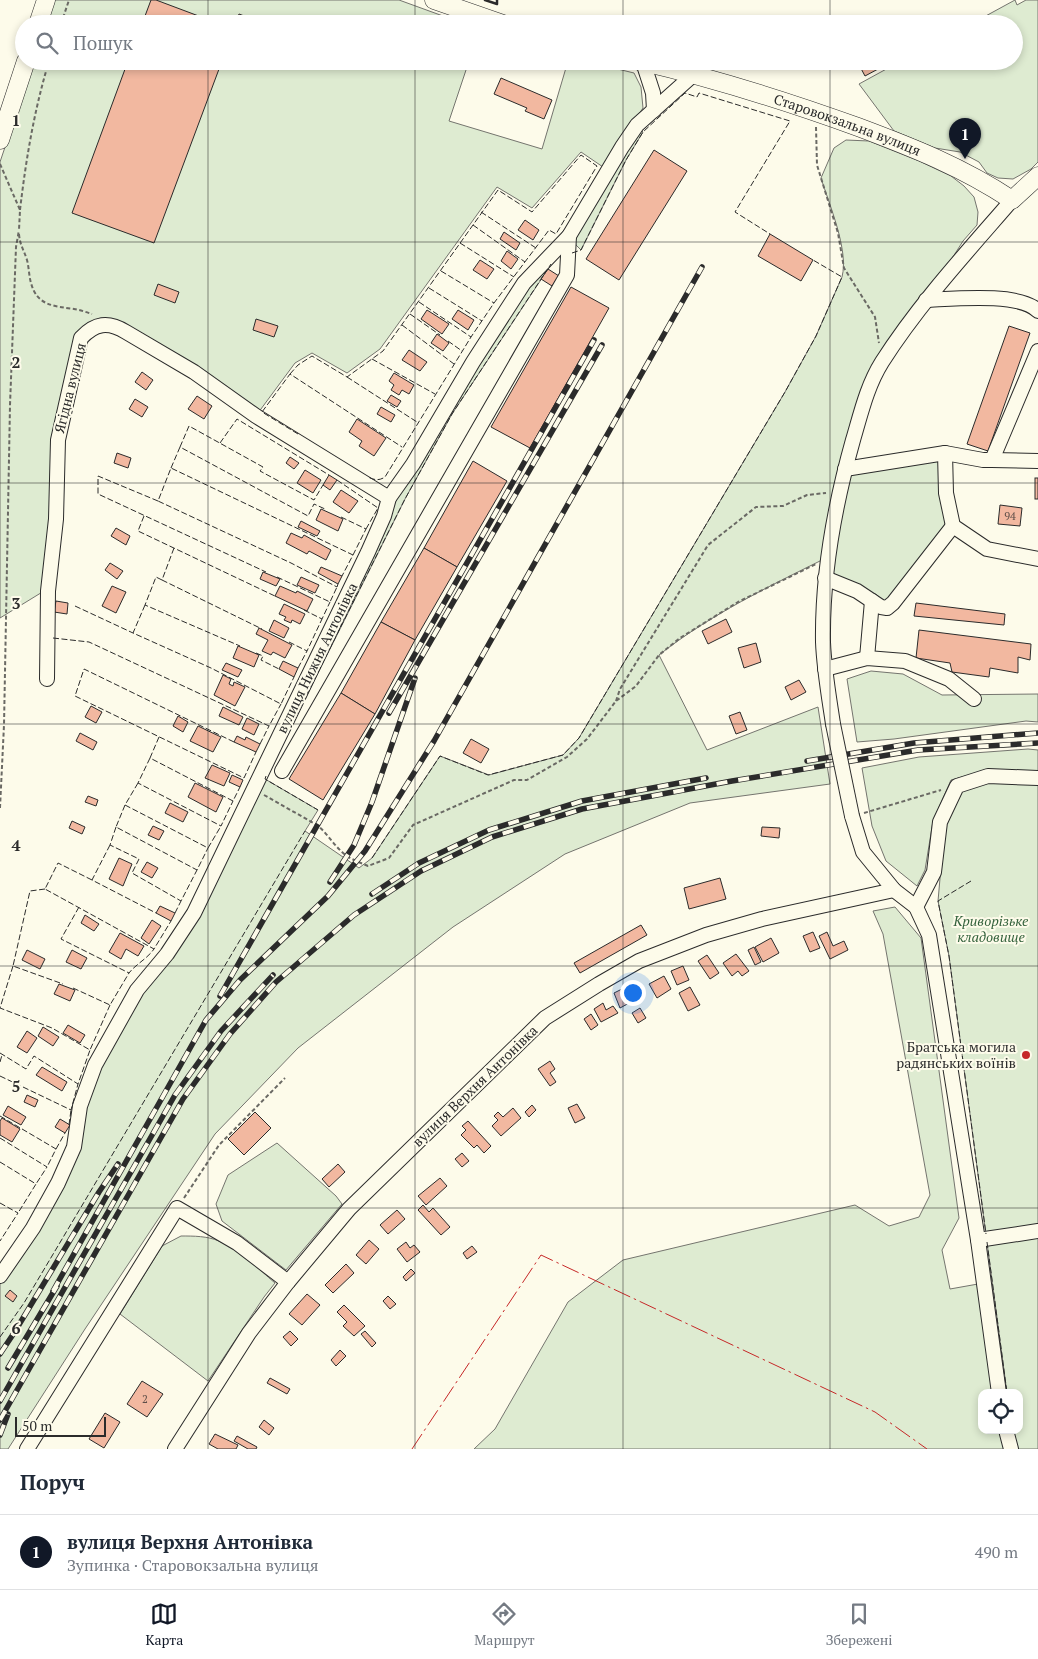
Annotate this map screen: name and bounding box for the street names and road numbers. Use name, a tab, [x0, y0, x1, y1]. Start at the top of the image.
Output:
street label: Старовокзальна вулиця	[772, 89, 924, 160]
street label: Ягідна вулиця	[49, 341, 90, 435]
street label: вулиця Нижня Антонівка	[272, 579, 361, 736]
street label: вулиця Верхня Антонівка	[408, 1021, 541, 1151]

